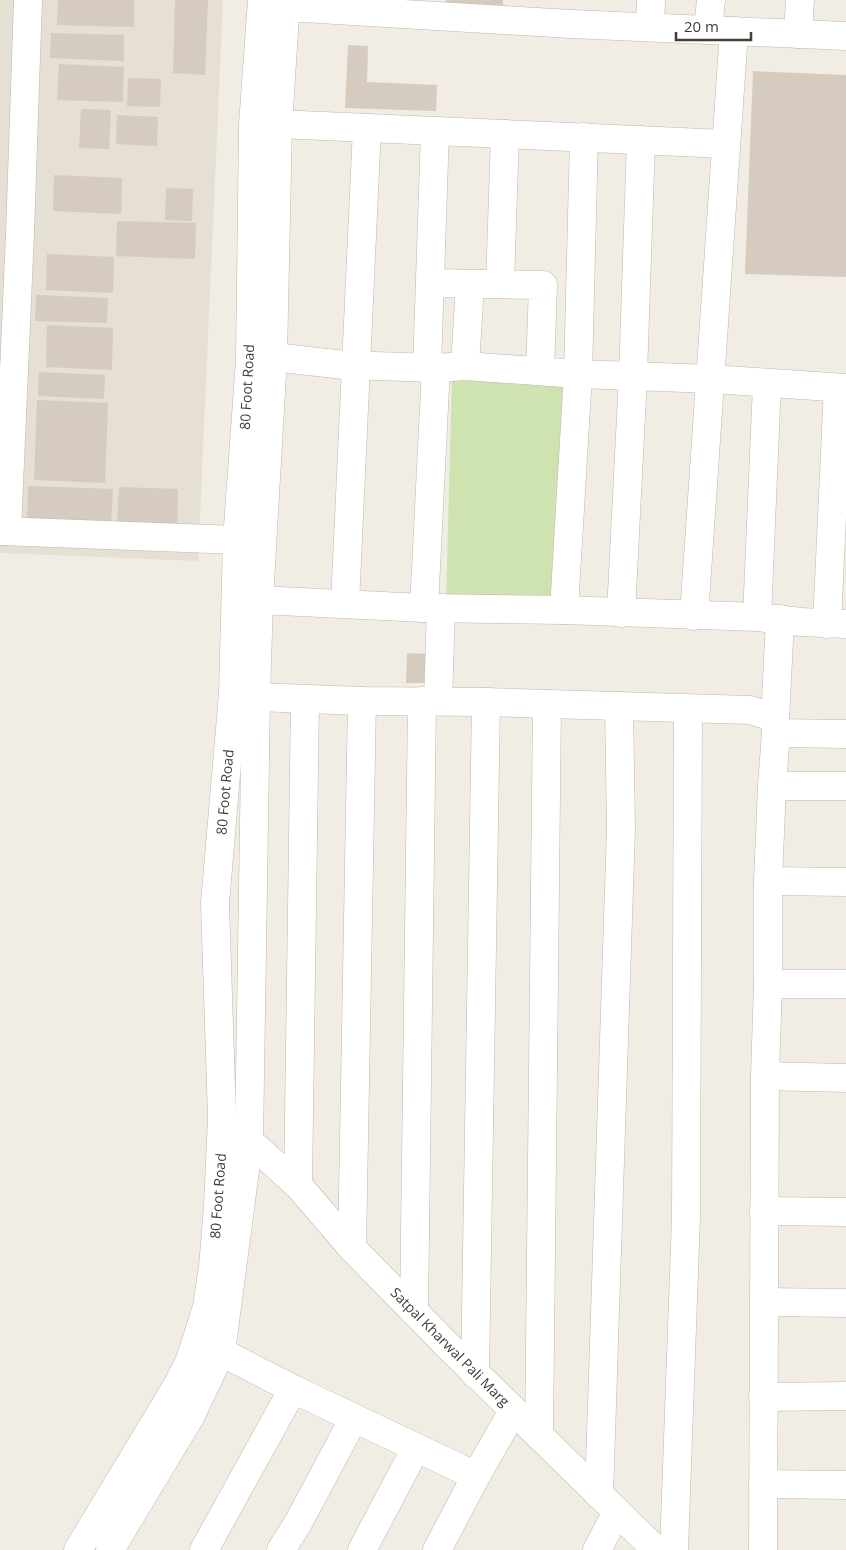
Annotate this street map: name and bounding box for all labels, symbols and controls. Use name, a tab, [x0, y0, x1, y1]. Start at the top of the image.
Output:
scale bar	[676, 10, 751, 42]
text: 20 m	[684, 16, 719, 36]
street label: 80 Foot Road	[235, 344, 258, 430]
street label: 80 Foot Road	[211, 748, 238, 835]
street label: 80 Foot Road	[205, 1153, 230, 1239]
street label: Satpal Kharwal Pali Marg	[387, 1283, 514, 1411]

